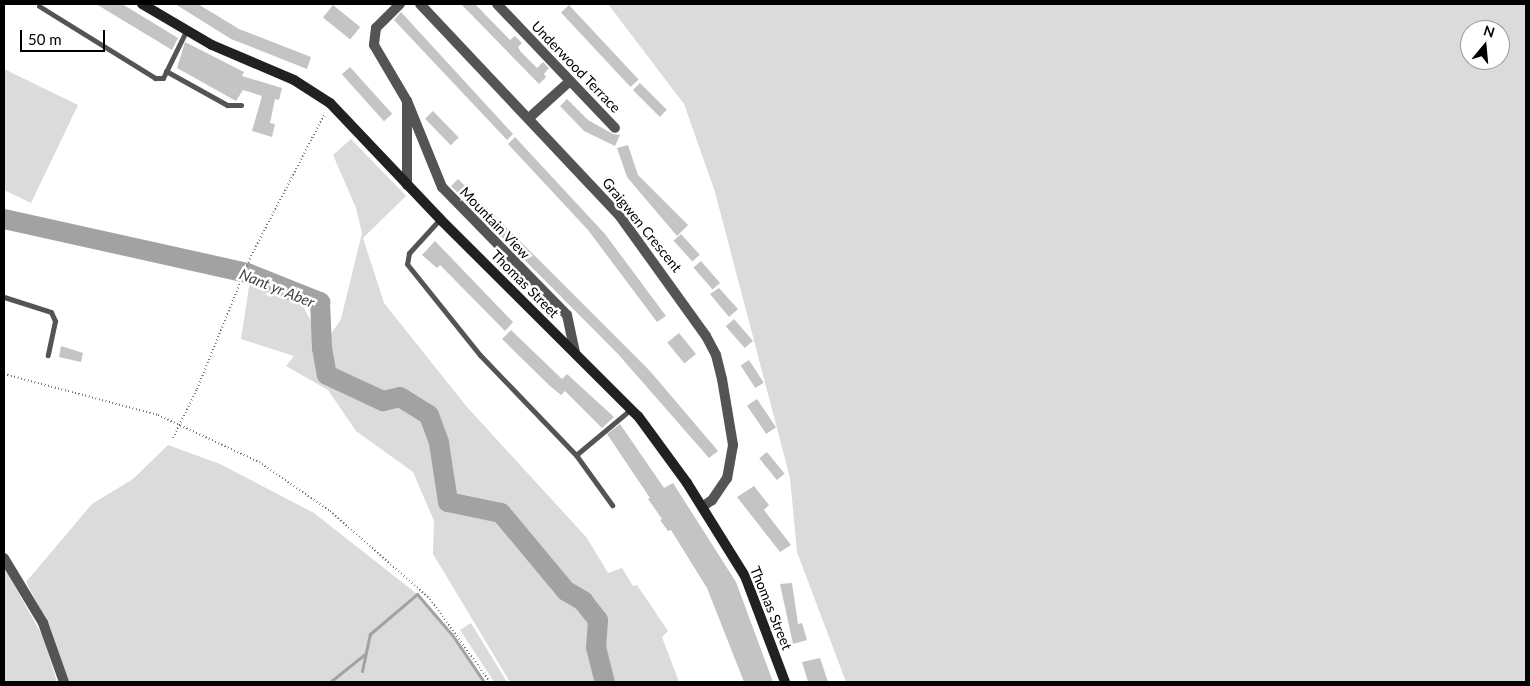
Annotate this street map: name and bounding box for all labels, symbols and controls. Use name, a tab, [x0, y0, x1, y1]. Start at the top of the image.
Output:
street label: Underwood Terrace	[528, 18, 624, 116]
scale bar	[22, 20, 108, 52]
north arrow	[1460, 20, 1510, 70]
text: N	[1482, 21, 1497, 41]
text: 50 m	[28, 30, 62, 48]
street label: Graigwen Crescent	[599, 174, 685, 276]
street label: Mountain View	[456, 183, 534, 263]
street label: Thomas Street	[488, 247, 562, 321]
water label: Nant yr Aber	[236, 265, 318, 311]
street label: Thomas Street	[747, 564, 795, 652]

